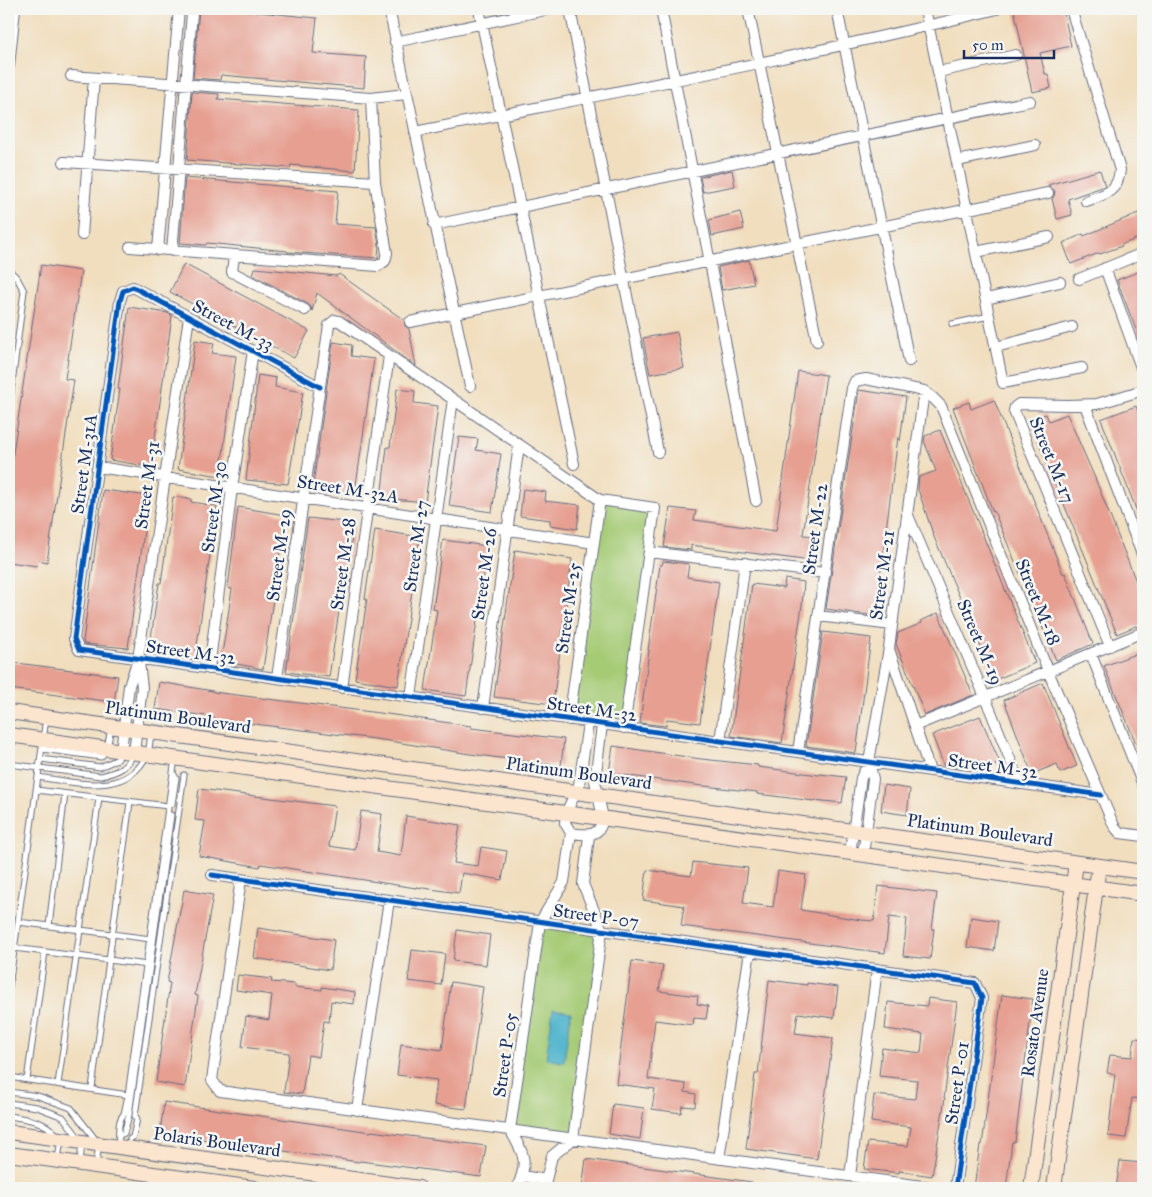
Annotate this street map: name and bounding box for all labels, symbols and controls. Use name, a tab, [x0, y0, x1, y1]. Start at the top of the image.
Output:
scale bar	[964, 28, 1054, 60]
text: 50 m	[972, 36, 1004, 54]
street label: Street M-33	[189, 294, 277, 356]
street label: Street M-31A	[66, 412, 102, 516]
street label: Street M-17	[1025, 414, 1079, 506]
street label: Street M-31	[130, 439, 164, 531]
street label: Street M-30	[197, 460, 231, 554]
street label: Street M-32A	[296, 470, 400, 508]
street label: Street M-22	[798, 482, 832, 576]
street label: Street M-27	[399, 499, 433, 593]
street label: Street M-29	[262, 507, 296, 603]
street label: Street M-28	[326, 516, 360, 612]
street label: Street M-26	[467, 526, 501, 621]
street label: Street M-21	[865, 529, 899, 621]
street label: Street M-18	[1011, 556, 1065, 648]
street label: Street M-25	[551, 560, 585, 655]
street label: Street M-19	[952, 596, 1008, 688]
street label: Street M-32	[145, 635, 238, 669]
street label: Street M-32	[546, 692, 639, 726]
street label: Platinum Boulevard	[104, 696, 252, 738]
street label: Street M-32	[947, 749, 1040, 783]
street label: Platinum Boulevard	[505, 752, 653, 794]
street label: Platinum Boulevard	[906, 809, 1054, 851]
street label: Street P-07	[552, 899, 640, 933]
street label: Rosato Avenue	[1016, 967, 1054, 1079]
street label: Street P-05	[488, 1011, 522, 1099]
street label: Street P-01	[940, 1040, 974, 1126]
street label: Polaris Boulevard	[152, 1122, 282, 1162]

